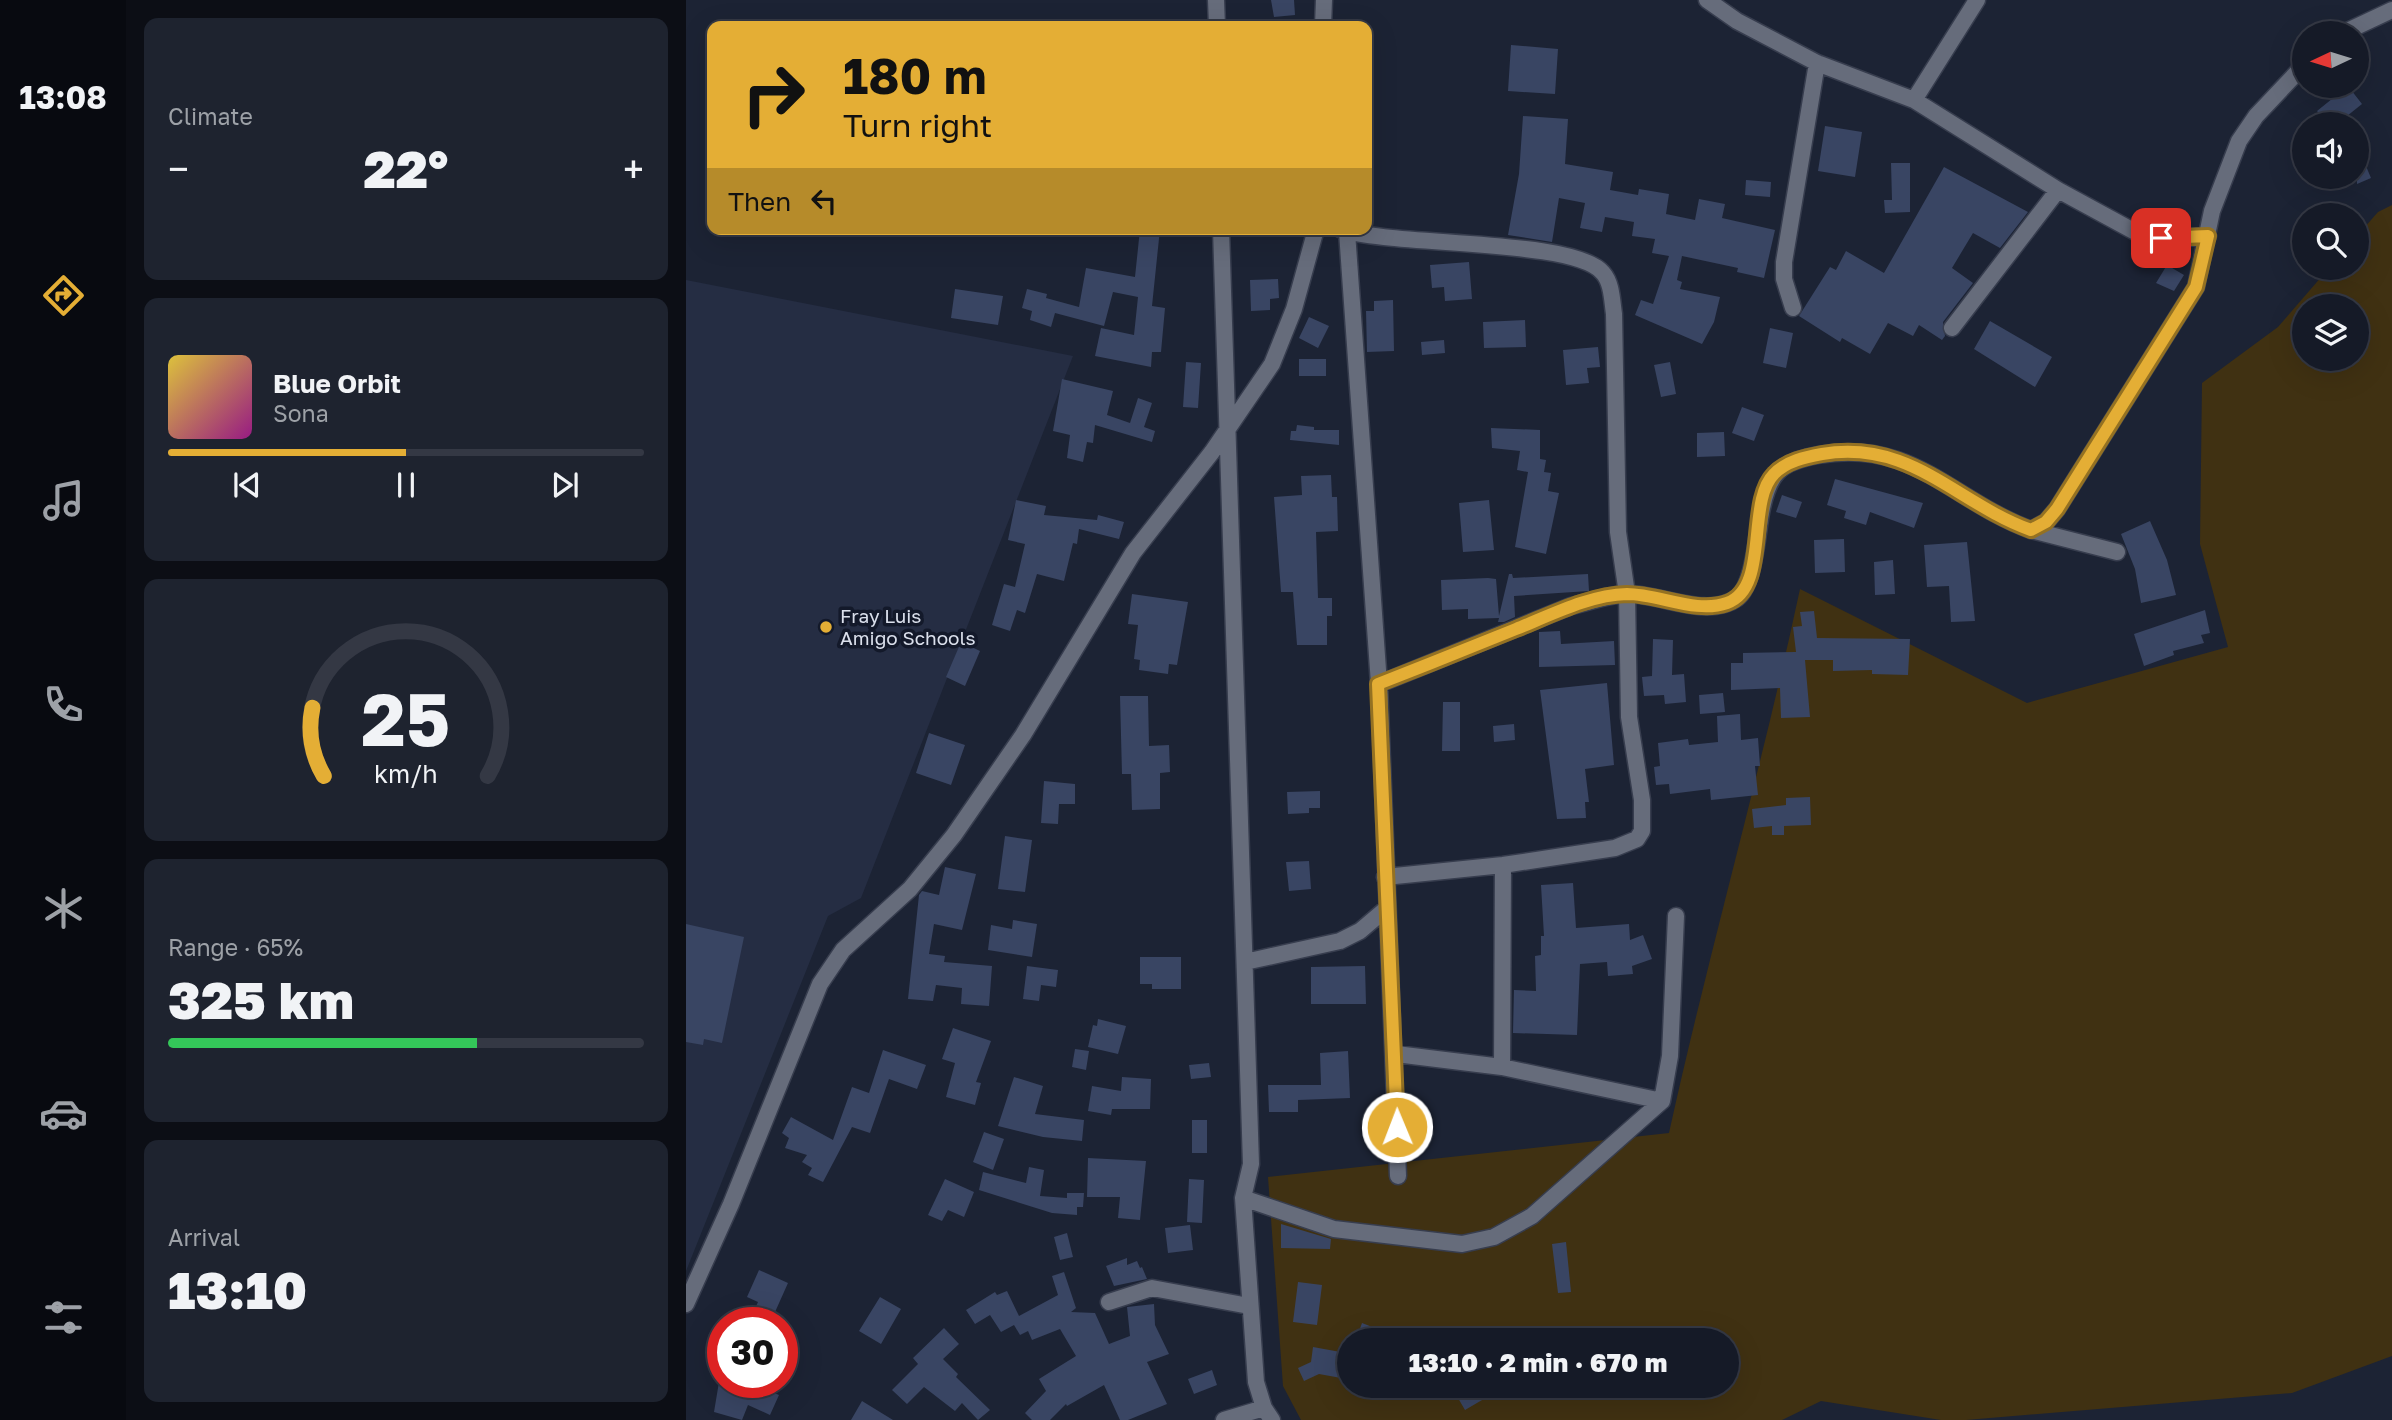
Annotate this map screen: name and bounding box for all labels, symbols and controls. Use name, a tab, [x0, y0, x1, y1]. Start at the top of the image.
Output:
north arrow	[2292, 21, 2370, 98]
map controls	[2292, 21, 2369, 371]
text: 180 m	[843, 46, 987, 105]
icon: right	[728, 49, 819, 140]
text: 13:08	[19, 78, 107, 116]
text: Climate	[168, 102, 253, 130]
text: Turn right	[843, 106, 992, 144]
button: sound	[2292, 112, 2369, 189]
text: 22°	[364, 137, 448, 199]
text: −	[168, 146, 189, 191]
text: +	[623, 146, 644, 191]
icon: left	[805, 182, 843, 220]
text: Then	[728, 186, 791, 217]
button: search	[2292, 203, 2369, 280]
pin	[2131, 208, 2191, 268]
icon: arrive	[2142, 219, 2180, 257]
icon: directions	[39, 271, 88, 320]
button: layers	[2292, 294, 2369, 371]
text: Blue Orbit	[273, 368, 401, 399]
text: Sona	[273, 399, 329, 427]
icon: previous	[228, 466, 266, 504]
icon: pause	[387, 466, 425, 504]
icon: next	[546, 466, 584, 504]
icon: music	[39, 476, 88, 525]
place label: Fray Luis Amigo Schools	[840, 604, 976, 649]
marker: Fray Luis Amigo Schools	[818, 619, 834, 635]
text: 25	[362, 675, 450, 762]
icon: phone	[39, 680, 88, 729]
text: km/h	[374, 758, 438, 789]
icon: climate	[39, 884, 88, 933]
text: Range · 65%	[168, 933, 303, 961]
text: 325 km	[168, 968, 354, 1030]
icon: car	[39, 1089, 88, 1138]
position arrow	[1360, 1090, 1434, 1164]
text: Arrival	[168, 1223, 240, 1251]
text: 13:10	[168, 1258, 307, 1320]
icon: filters	[39, 1293, 88, 1342]
speed limit sign: 30	[707, 1307, 798, 1398]
text: 13:10 · 2 min · 670 m	[1409, 1347, 1667, 1378]

